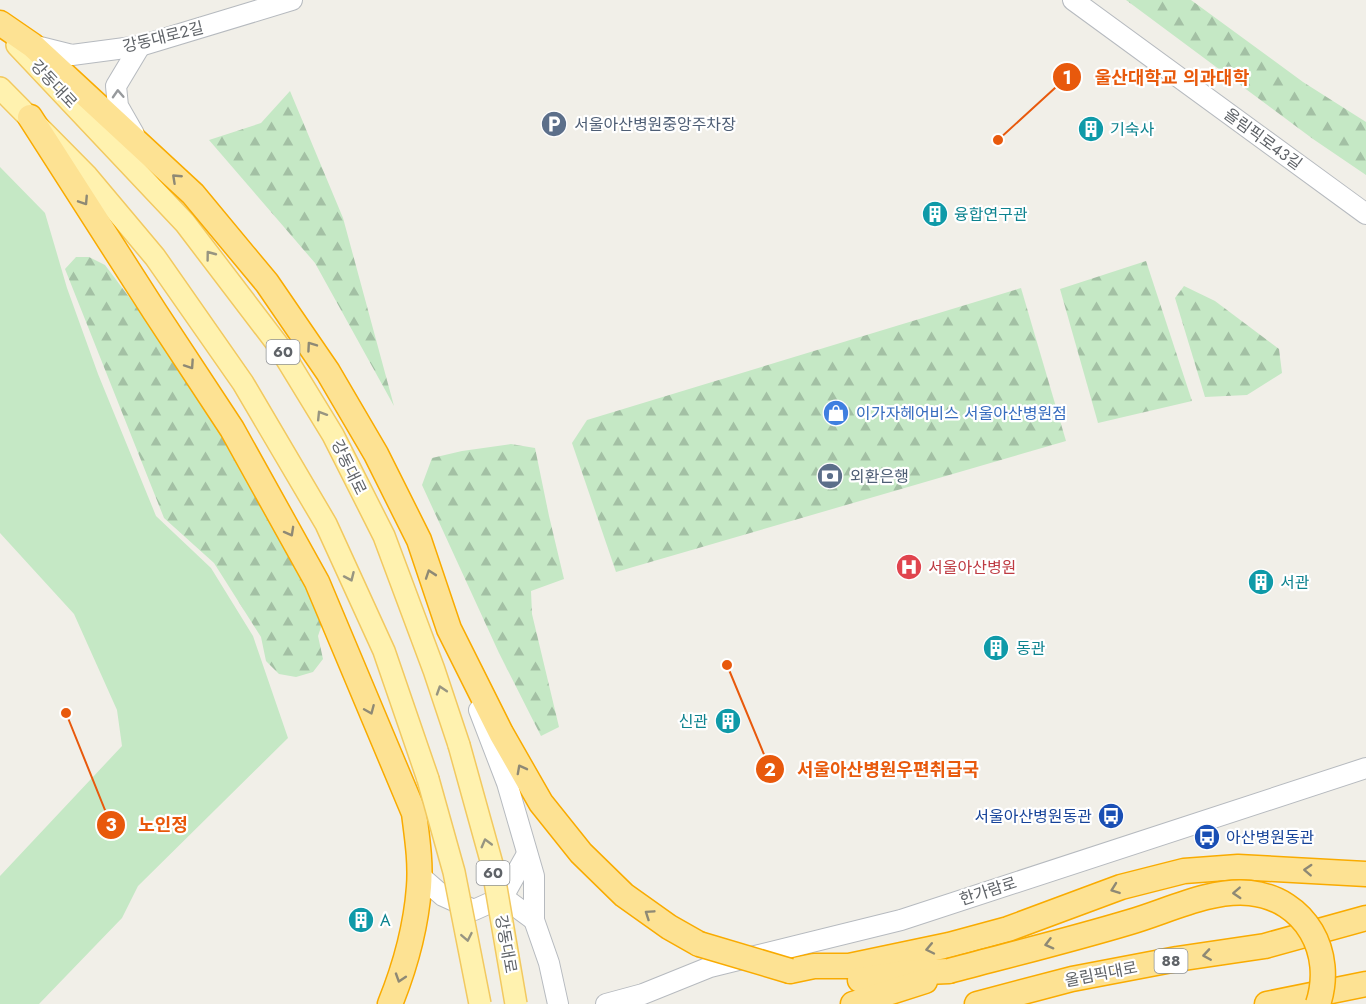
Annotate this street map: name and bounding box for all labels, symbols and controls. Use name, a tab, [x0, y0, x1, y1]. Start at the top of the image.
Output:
street label: 강동대로2길	[120, 16, 206, 58]
street label: 강동대로	[26, 55, 83, 114]
callout: 울산대학교 의과대학	[1052, 59, 1261, 95]
text: 1	[1062, 65, 1072, 91]
text: 울산대학교 의과대학	[1095, 65, 1250, 91]
one-way arrow	[111, 90, 124, 99]
street label: 올림픽로43길	[1219, 103, 1307, 175]
parking icon: 서울아산병원중앙주차장	[539, 109, 569, 139]
place label: 서울아산병원중앙주차장	[574, 113, 736, 136]
building icon: 기숙사	[1076, 114, 1106, 144]
place label: 기숙사	[1110, 118, 1154, 141]
one-way arrow	[172, 174, 182, 185]
one-way arrow	[76, 195, 88, 205]
building icon: 융합연구관	[920, 199, 950, 229]
place label: 융합연구관	[954, 203, 1028, 226]
one-way arrow	[206, 251, 217, 262]
road number: 60	[266, 340, 300, 364]
one-way arrow	[306, 342, 318, 352]
one-way arrow	[183, 358, 194, 369]
shop icon: 이가자헤어비스 서울아산병원점	[821, 398, 851, 428]
place label: 이가자헤어비스 서울아산병원점	[856, 402, 1067, 425]
one-way arrow	[317, 411, 329, 421]
street label: 강동대로	[326, 435, 372, 499]
bank icon: 외환은행	[815, 461, 845, 491]
place label: 외환은행	[850, 465, 909, 488]
one-way arrow	[283, 526, 294, 536]
hospital icon: 서울아산병원	[894, 552, 924, 582]
place label: 서울아산병원	[928, 556, 1016, 579]
building icon: 서관	[1246, 567, 1276, 597]
one-way arrow	[425, 569, 438, 580]
one-way arrow	[343, 570, 355, 581]
place label: 서관	[1280, 571, 1310, 594]
building icon: 동관	[981, 633, 1011, 663]
place label: 동관	[1016, 637, 1046, 660]
one-way arrow	[435, 685, 448, 695]
one-way arrow	[363, 703, 375, 714]
building icon: 신관	[713, 706, 743, 736]
place label: 신관	[679, 710, 708, 733]
callout: 서울아산병원우편취급국	[755, 751, 991, 787]
text: 2	[764, 757, 776, 783]
text: 서울아산병원우편취급국	[797, 757, 979, 783]
one-way arrow	[516, 764, 528, 775]
bus stop icon: 서울아산병원동관	[1096, 801, 1126, 831]
place label: 서울아산병원동관	[974, 805, 1092, 828]
callout: 노인정	[96, 807, 199, 843]
text: 3	[105, 812, 117, 838]
text: 노인정	[138, 812, 188, 838]
bus stop icon: 아산병원동관	[1192, 822, 1222, 852]
place label: 아산병원동관	[1226, 826, 1315, 849]
one-way arrow	[481, 839, 493, 849]
road number: 60	[476, 861, 510, 885]
one-way arrow	[1303, 864, 1312, 877]
street label: 한가람로	[956, 871, 1020, 911]
one-way arrow	[1110, 882, 1121, 895]
one-way arrow	[1233, 887, 1242, 900]
building icon: A	[346, 905, 376, 935]
place label: A	[380, 909, 391, 932]
one-way arrow	[645, 910, 656, 921]
street label: 강동대로	[490, 913, 522, 975]
one-way arrow	[460, 932, 473, 942]
one-way arrow	[1044, 937, 1055, 949]
one-way arrow	[925, 942, 935, 955]
one-way arrow	[1202, 948, 1212, 961]
road number: 88	[1154, 949, 1188, 973]
street label: 올림픽대로	[1063, 956, 1140, 992]
one-way arrow	[394, 972, 407, 983]

